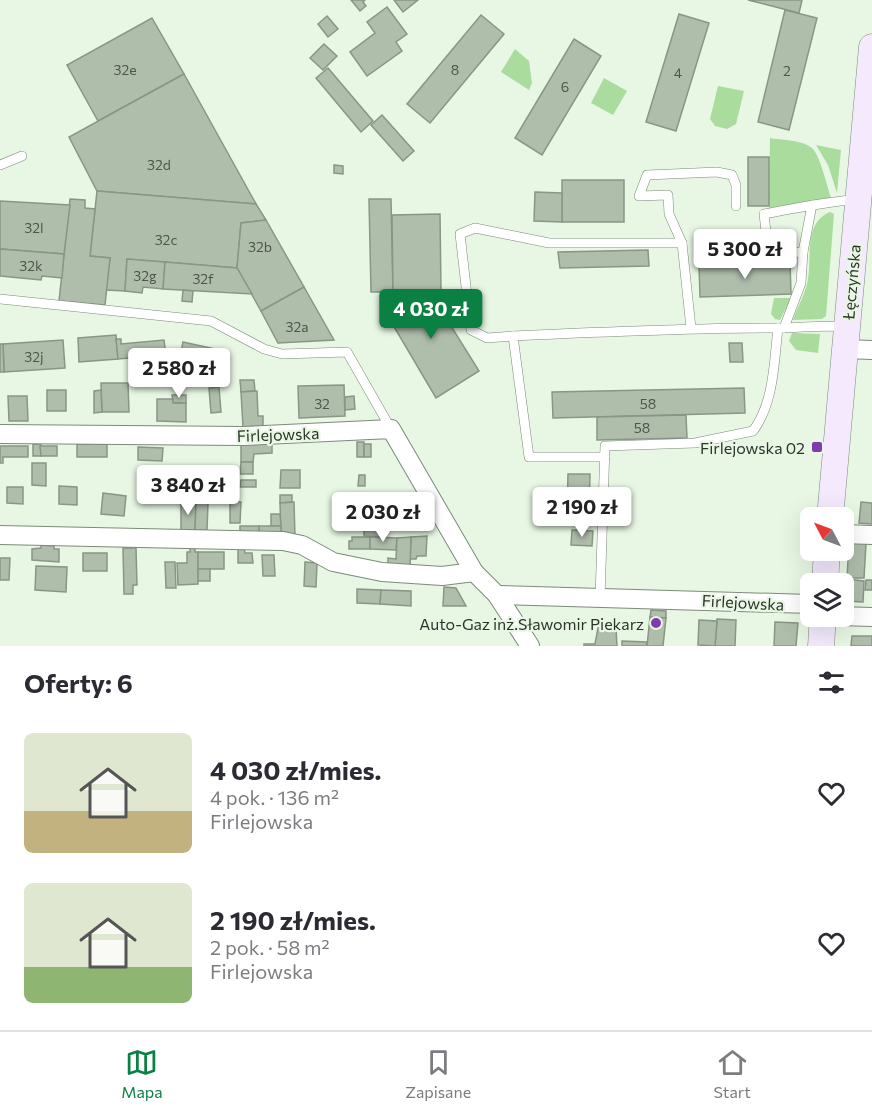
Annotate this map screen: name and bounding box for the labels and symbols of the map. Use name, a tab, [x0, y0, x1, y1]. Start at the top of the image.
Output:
house number: 32e	[113, 61, 137, 78]
house number: 8	[451, 61, 459, 78]
house number: 2	[783, 62, 791, 79]
house number: 4	[674, 64, 683, 81]
house number: 6	[561, 78, 569, 95]
house number: 32d	[147, 156, 171, 173]
house number: 32l	[24, 219, 44, 236]
pin: 5 300 zł	[683, 229, 807, 280]
house number: 32c	[155, 231, 177, 248]
house number: 32b	[248, 238, 272, 255]
street label: Łęczyńska	[838, 244, 864, 321]
house number: 32k	[19, 257, 43, 274]
house number: 32g	[133, 267, 157, 284]
house number: 32f	[192, 270, 214, 287]
pin: 4 030 zł	[369, 289, 493, 340]
house number: 32a	[285, 318, 309, 335]
house number: 32j	[24, 348, 44, 365]
pin: 2 580 zł	[117, 348, 241, 399]
house number: 32	[314, 395, 330, 412]
house number: 58	[640, 395, 656, 412]
house number: 58	[634, 419, 650, 436]
street label: Firlejowska	[236, 423, 320, 445]
place label: Firlejowska 02	[700, 438, 805, 457]
marker: Firlejowska 02	[810, 440, 824, 454]
pin: 3 840 zł	[126, 465, 250, 516]
pin: 2 190 zł	[520, 487, 644, 538]
pin: 2 030 zł	[321, 492, 445, 543]
north arrow	[800, 507, 854, 561]
street label: Firlejowska	[701, 590, 785, 614]
place label: Auto-Gaz inż.Sławomir Piekarz	[419, 614, 644, 633]
marker: Auto-Gaz inż.Sławomir Piekarz	[649, 616, 663, 630]

